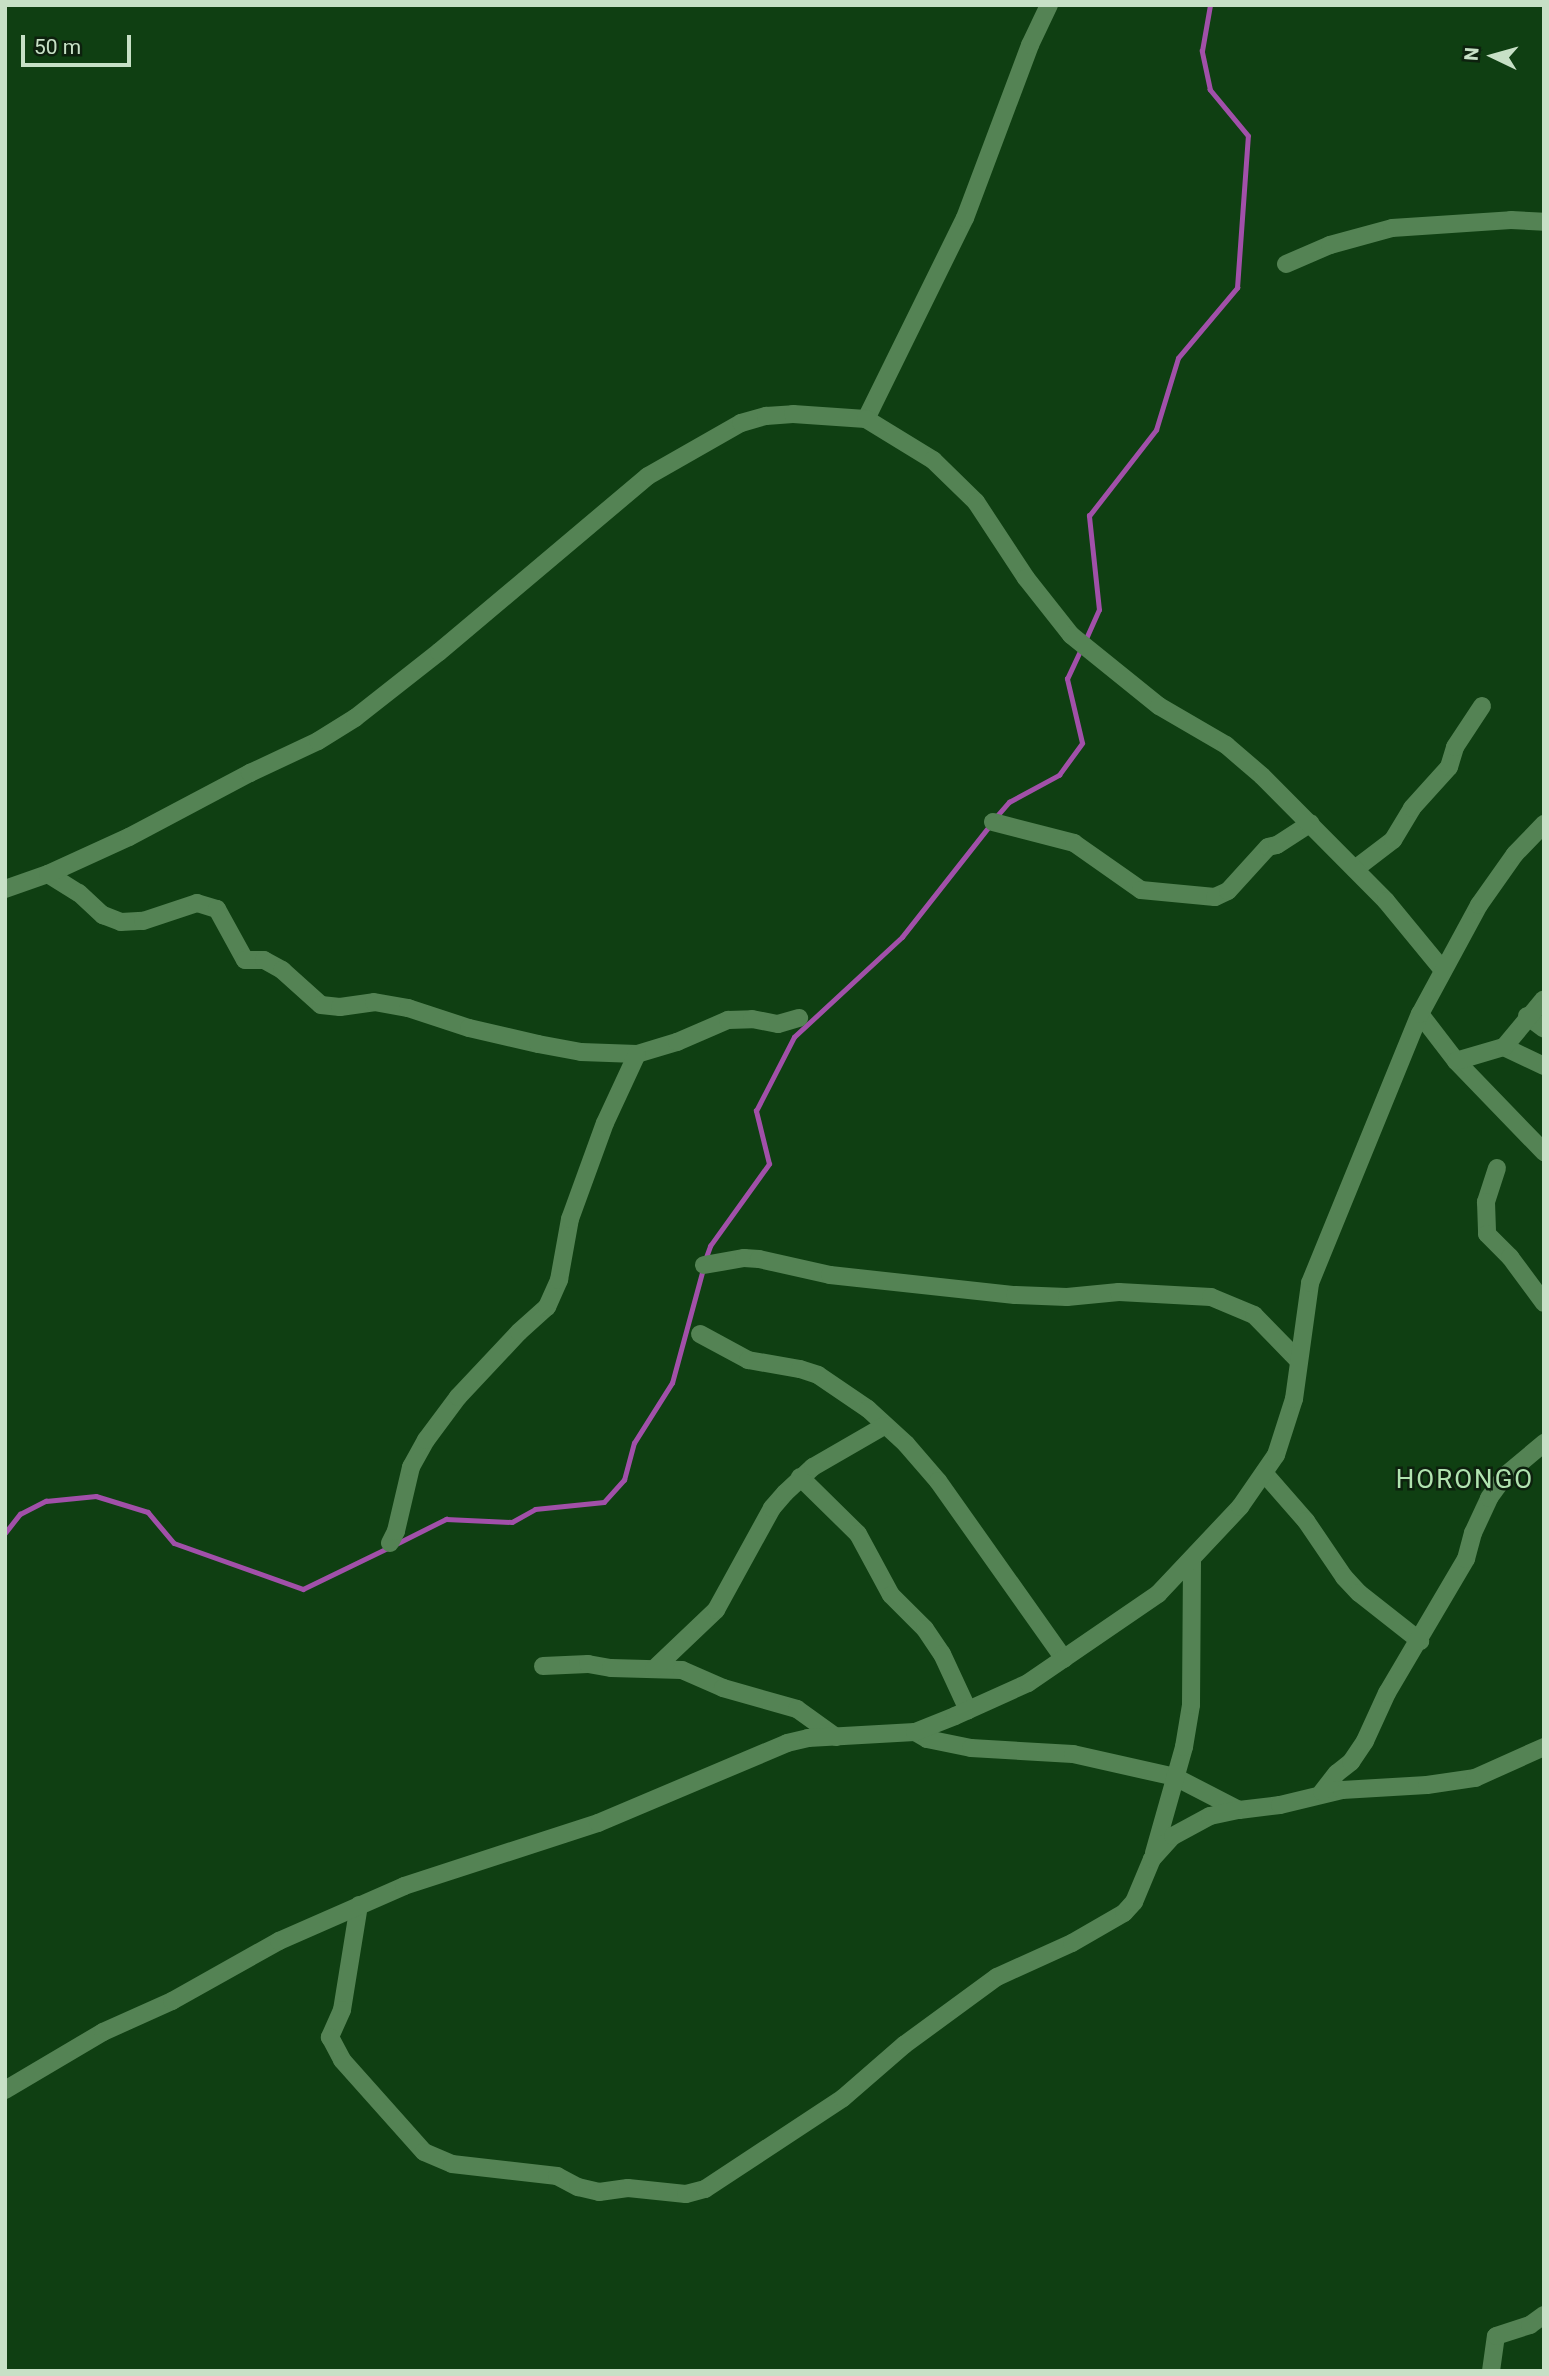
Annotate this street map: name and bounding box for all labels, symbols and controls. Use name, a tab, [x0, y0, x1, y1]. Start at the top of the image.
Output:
scale bar	[24, 21, 135, 65]
north arrow	[1458, 21, 1528, 91]
text: 50 m	[34, 35, 81, 59]
text: N	[1460, 46, 1484, 62]
district label: HORONGO	[1397, 1464, 1533, 1496]

